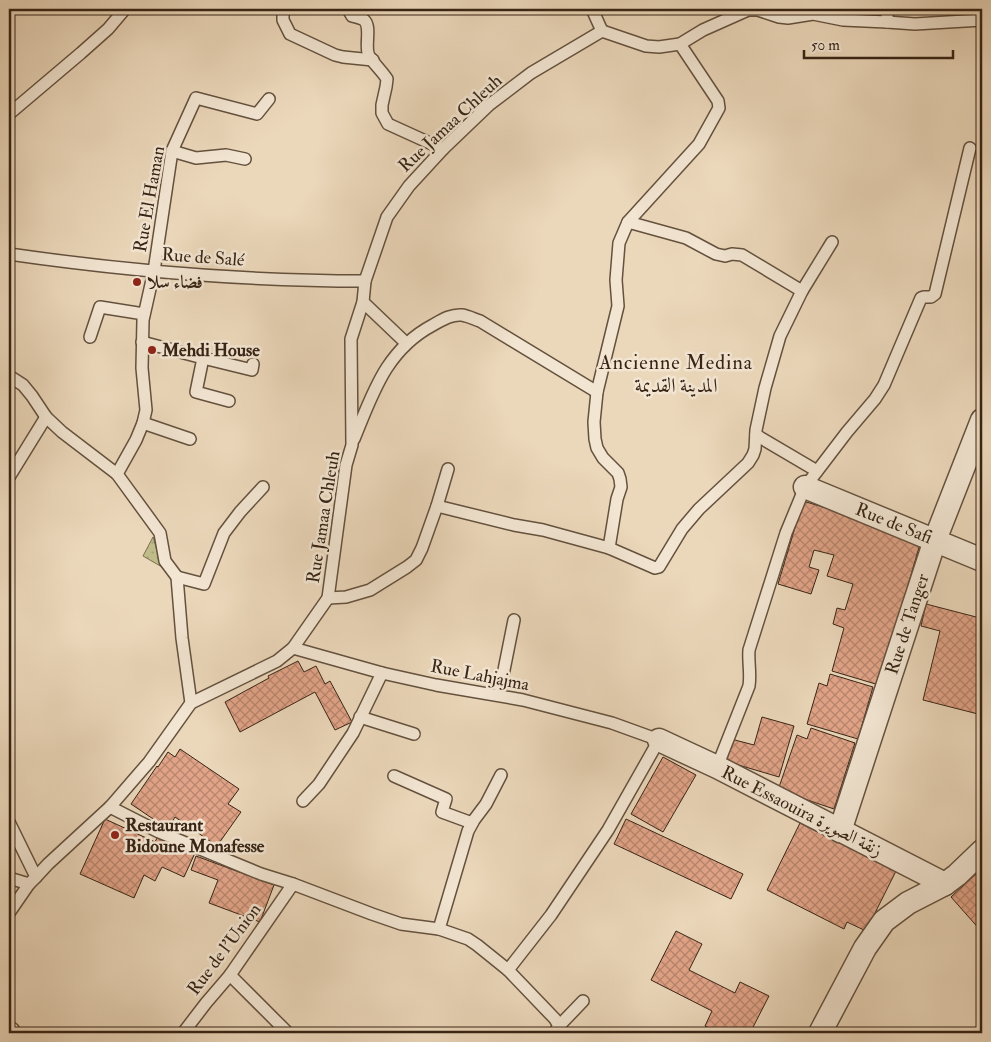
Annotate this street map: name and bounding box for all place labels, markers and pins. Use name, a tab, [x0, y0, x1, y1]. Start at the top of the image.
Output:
place label: فضاء سلا	[147, 271, 203, 294]
marker: فضاء سلا	[131, 276, 143, 288]
place label: Mehdi House	[161, 339, 260, 362]
marker: Mehdi House	[146, 344, 158, 356]
place label: Restaurant Bidoune Monafesse	[125, 814, 265, 858]
marker: Restaurant Bidoune Monafesse	[109, 829, 121, 841]

